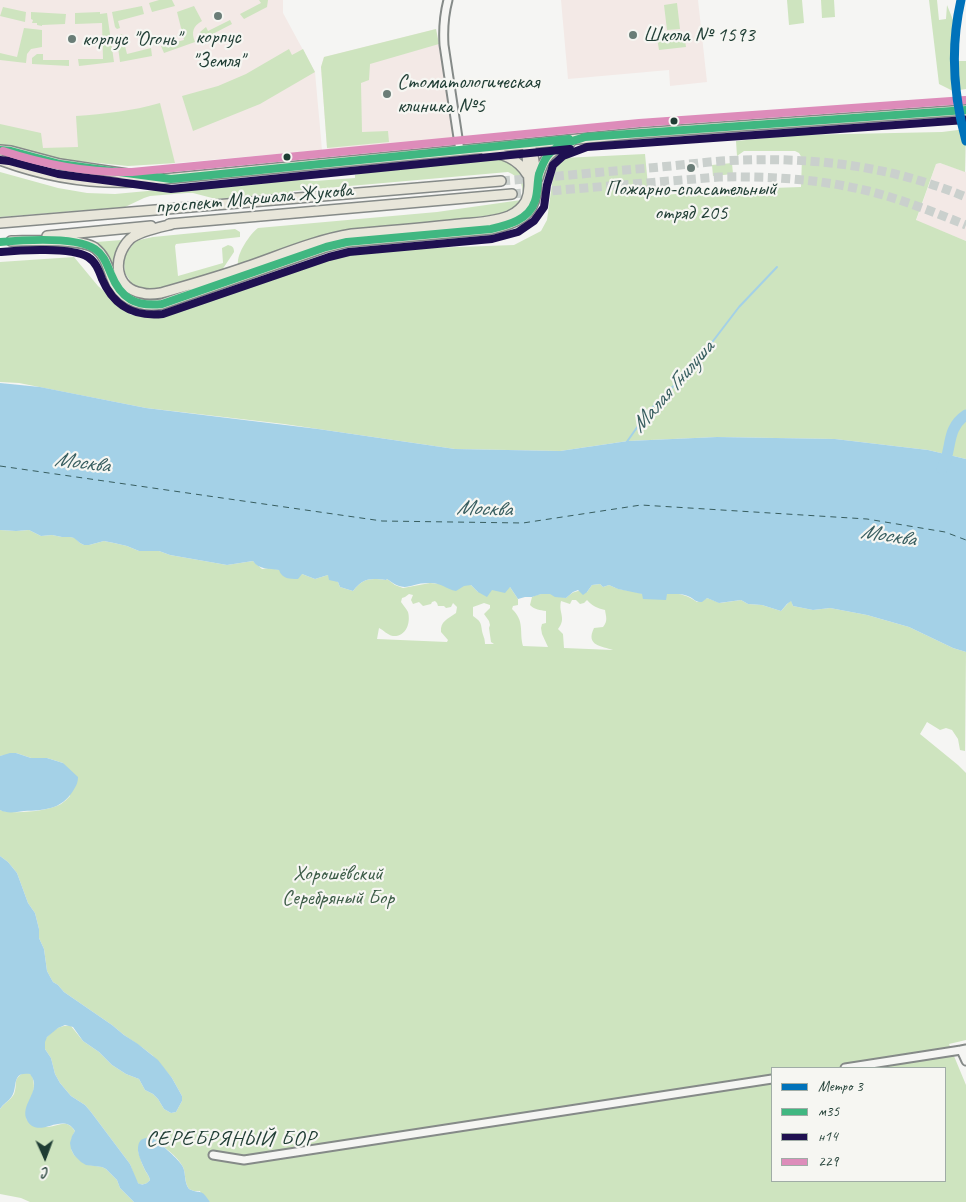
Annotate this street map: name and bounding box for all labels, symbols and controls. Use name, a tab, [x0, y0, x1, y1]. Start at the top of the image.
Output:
marker: корпус "Земля"	[212, 10, 224, 22]
place label: Школа № 1593	[643, 22, 755, 48]
place label: корпус "Земля"	[192, 24, 244, 74]
place label: корпус "Огонь"	[82, 26, 181, 52]
marker: Школа № 1593	[627, 29, 639, 41]
marker: корпус "Огонь"	[66, 33, 78, 45]
place label: Стоматологическая клиника №5	[397, 69, 539, 119]
marker: Стоматологическая клиника №5	[381, 88, 393, 100]
unlabelled marker	[669, 116, 679, 126]
unlabelled marker	[282, 152, 292, 162]
marker: Пожарно-спасательный отряд 205	[685, 162, 697, 174]
place label: Пожарно-спасательный отряд 205	[606, 176, 776, 226]
street label: проспект Маршала Жукова	[154, 178, 354, 220]
water label: Малая Гнилуша	[626, 336, 720, 438]
water label: Москва	[53, 447, 111, 479]
water label: Москва	[456, 495, 512, 523]
water label: Москва	[859, 519, 917, 553]
park label: Хорошёвский Серебряный Бор	[282, 861, 394, 911]
legend	[771, 1067, 946, 1182]
text: Метро 3	[818, 1077, 863, 1096]
text: м35	[818, 1102, 839, 1121]
district label: СЕРЕБРЯНЫЙ БОР	[144, 1126, 318, 1152]
text: н14	[818, 1127, 838, 1146]
north arrow	[20, 1132, 70, 1182]
text: 229	[818, 1152, 838, 1171]
text: С	[42, 1164, 49, 1181]

